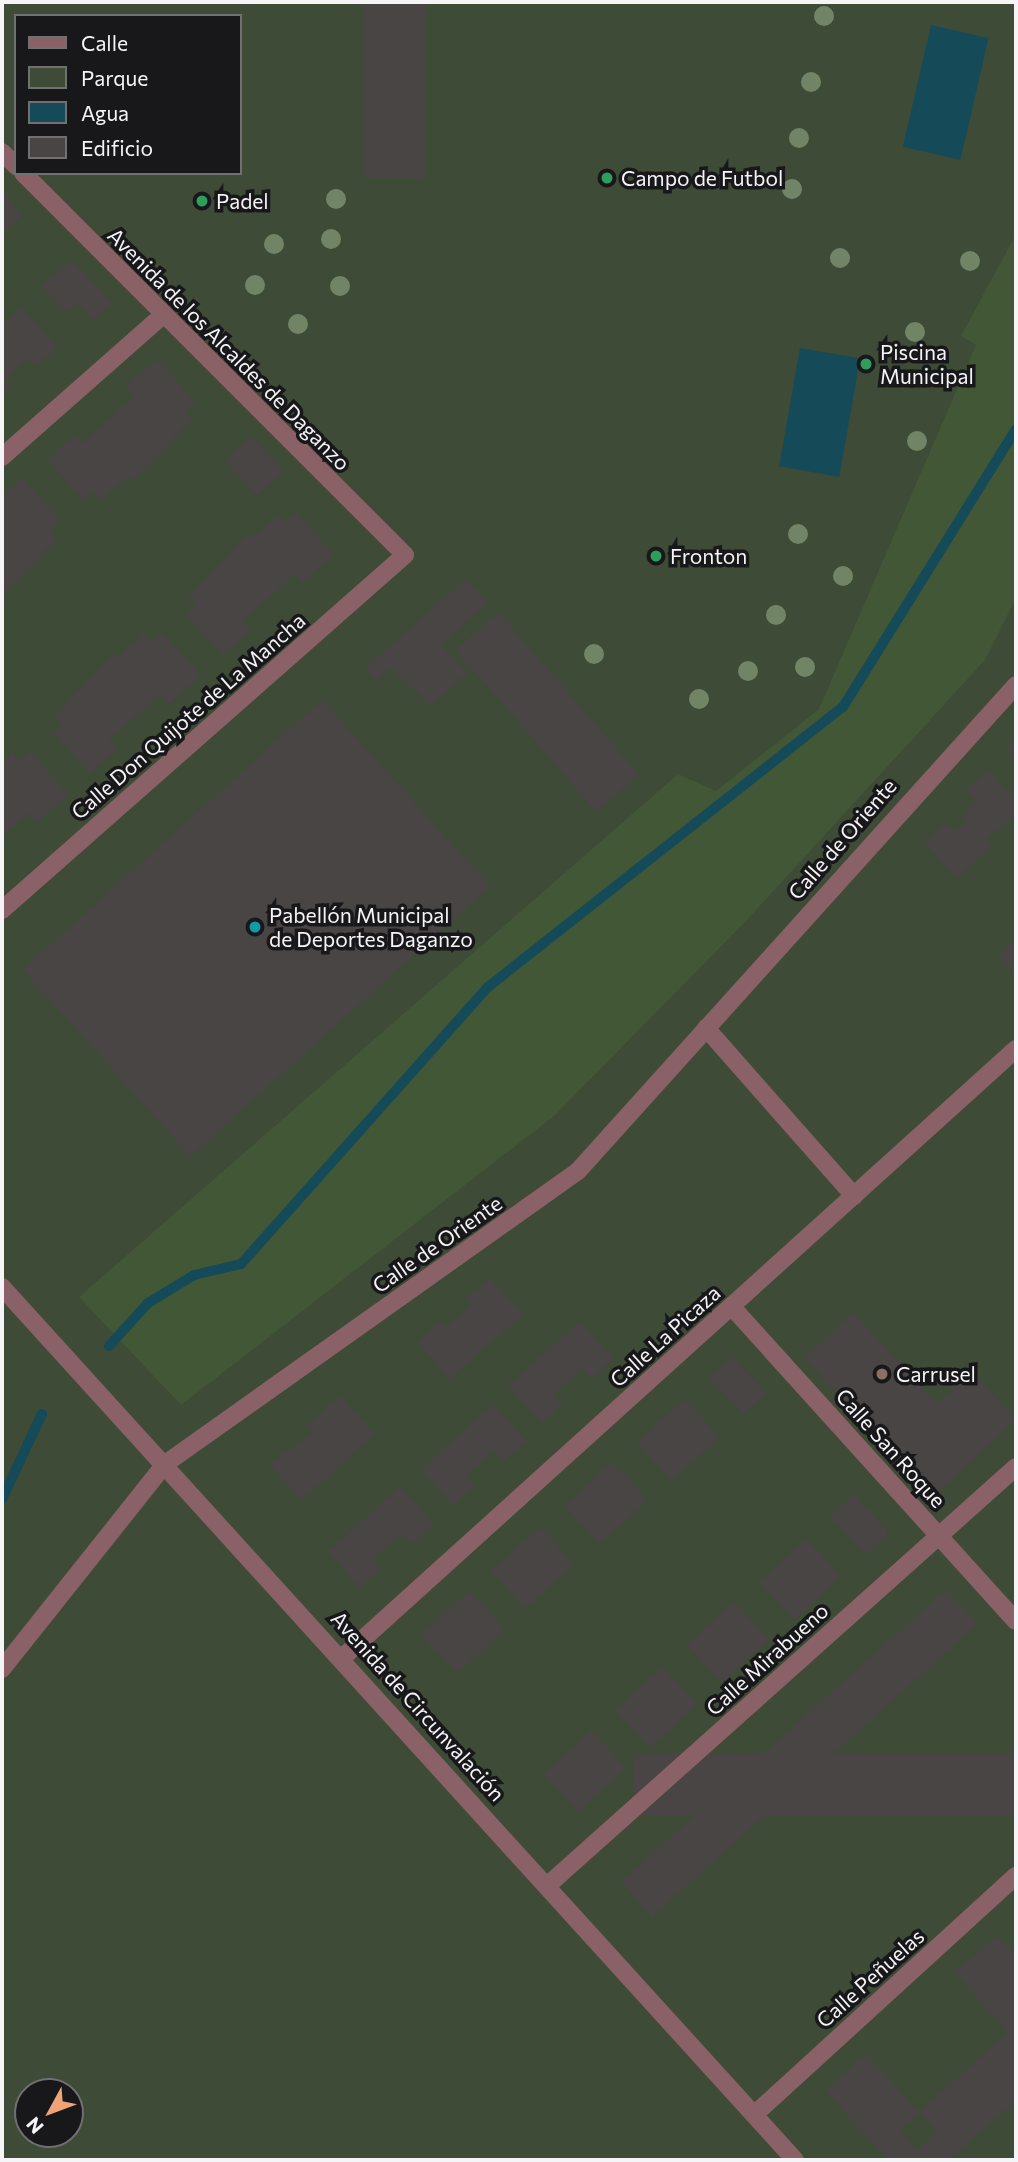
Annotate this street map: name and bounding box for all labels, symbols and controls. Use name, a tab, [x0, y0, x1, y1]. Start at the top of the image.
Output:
legend	[14, 14, 242, 175]
text: Calle	[81, 30, 128, 55]
text: Parque	[81, 65, 148, 90]
text: Agua	[81, 100, 129, 125]
text: Edificio	[81, 135, 153, 160]
place label: Campo de Futbol	[621, 165, 783, 191]
marker: Campo de Futbol	[599, 170, 615, 186]
place label: Padel	[216, 188, 269, 214]
marker: Padel	[194, 193, 210, 209]
street label: Avenida de los Alcaldes de Daganzo	[103, 223, 355, 475]
place label: Piscina Municipal	[880, 339, 974, 389]
marker: Piscina Municipal	[858, 356, 874, 372]
place label: Fronton	[670, 543, 747, 569]
marker: Fronton	[648, 548, 664, 564]
street label: Calle Don Quijote de La Mancha	[66, 608, 310, 824]
street label: Calle de Oriente	[783, 773, 901, 905]
place label: Pabellón Municipal de Deportes Daganzo	[269, 902, 473, 952]
marker: Pabellón Municipal de Deportes Daganzo	[247, 919, 263, 935]
street label: Calle de Oriente	[368, 1190, 506, 1298]
street label: Calle La Picaza	[605, 1280, 725, 1392]
place label: Carrusel	[896, 1361, 976, 1387]
marker: Carrusel	[874, 1366, 890, 1382]
street label: Calle San Roque	[831, 1383, 951, 1513]
street label: Calle Mirabueno	[701, 1598, 833, 1720]
street label: Avenida de Circunvalación	[326, 1606, 510, 1806]
street label: Calle Peñuelas	[811, 1923, 929, 2033]
north arrow	[14, 2078, 84, 2148]
text: N	[21, 2113, 48, 2139]

